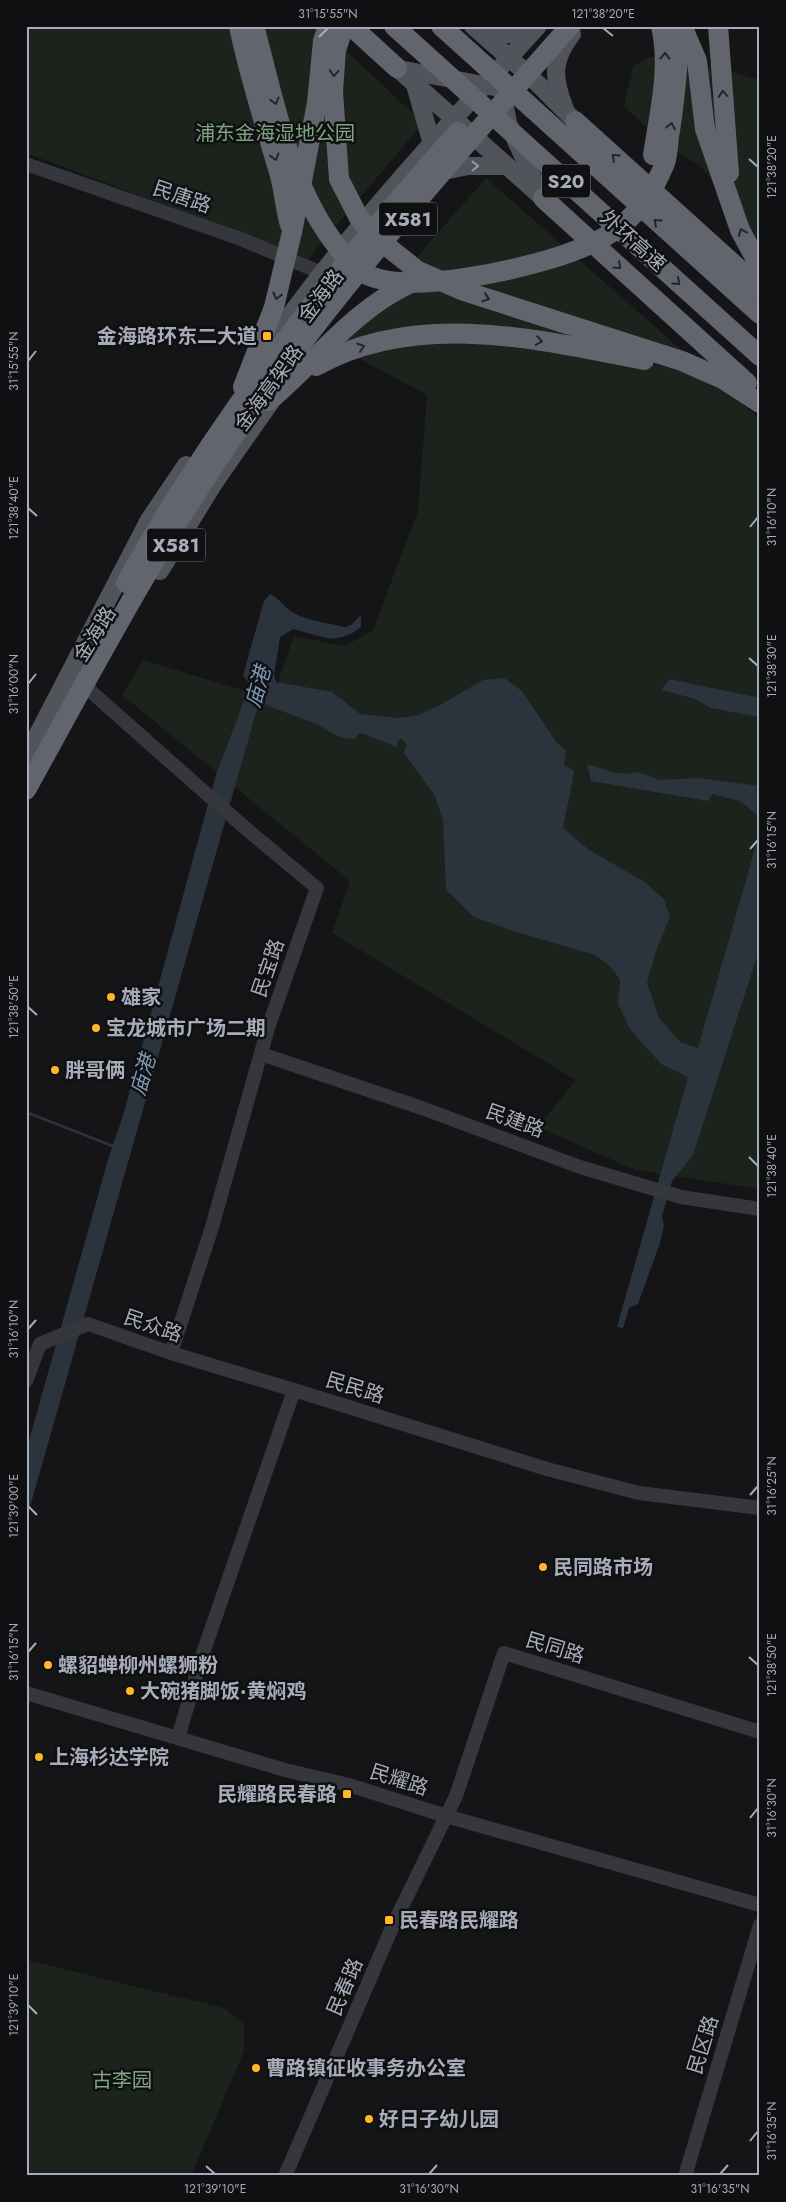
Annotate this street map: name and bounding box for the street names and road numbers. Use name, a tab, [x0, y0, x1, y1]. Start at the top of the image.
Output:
road number: S20	[542, 165, 590, 198]
street label: 民唐路	[149, 174, 215, 220]
road number: X581	[379, 202, 437, 235]
street label: 外环高速	[594, 203, 672, 279]
street label: 金海路	[291, 263, 351, 329]
street label: 金海高架路	[228, 339, 310, 437]
road number: X581	[147, 528, 205, 562]
street label: 金海路	[67, 601, 123, 667]
street label: 民宝路	[245, 935, 291, 1001]
street label: 民建路	[482, 1097, 548, 1145]
street label: 民众路	[120, 1303, 186, 1349]
street label: 民民路	[322, 1365, 388, 1411]
street label: 民同路	[522, 1625, 588, 1671]
street label: 民耀路	[366, 1757, 432, 1803]
street label: 民春路	[320, 1954, 370, 2020]
street label: 民区路	[680, 2012, 726, 2078]

